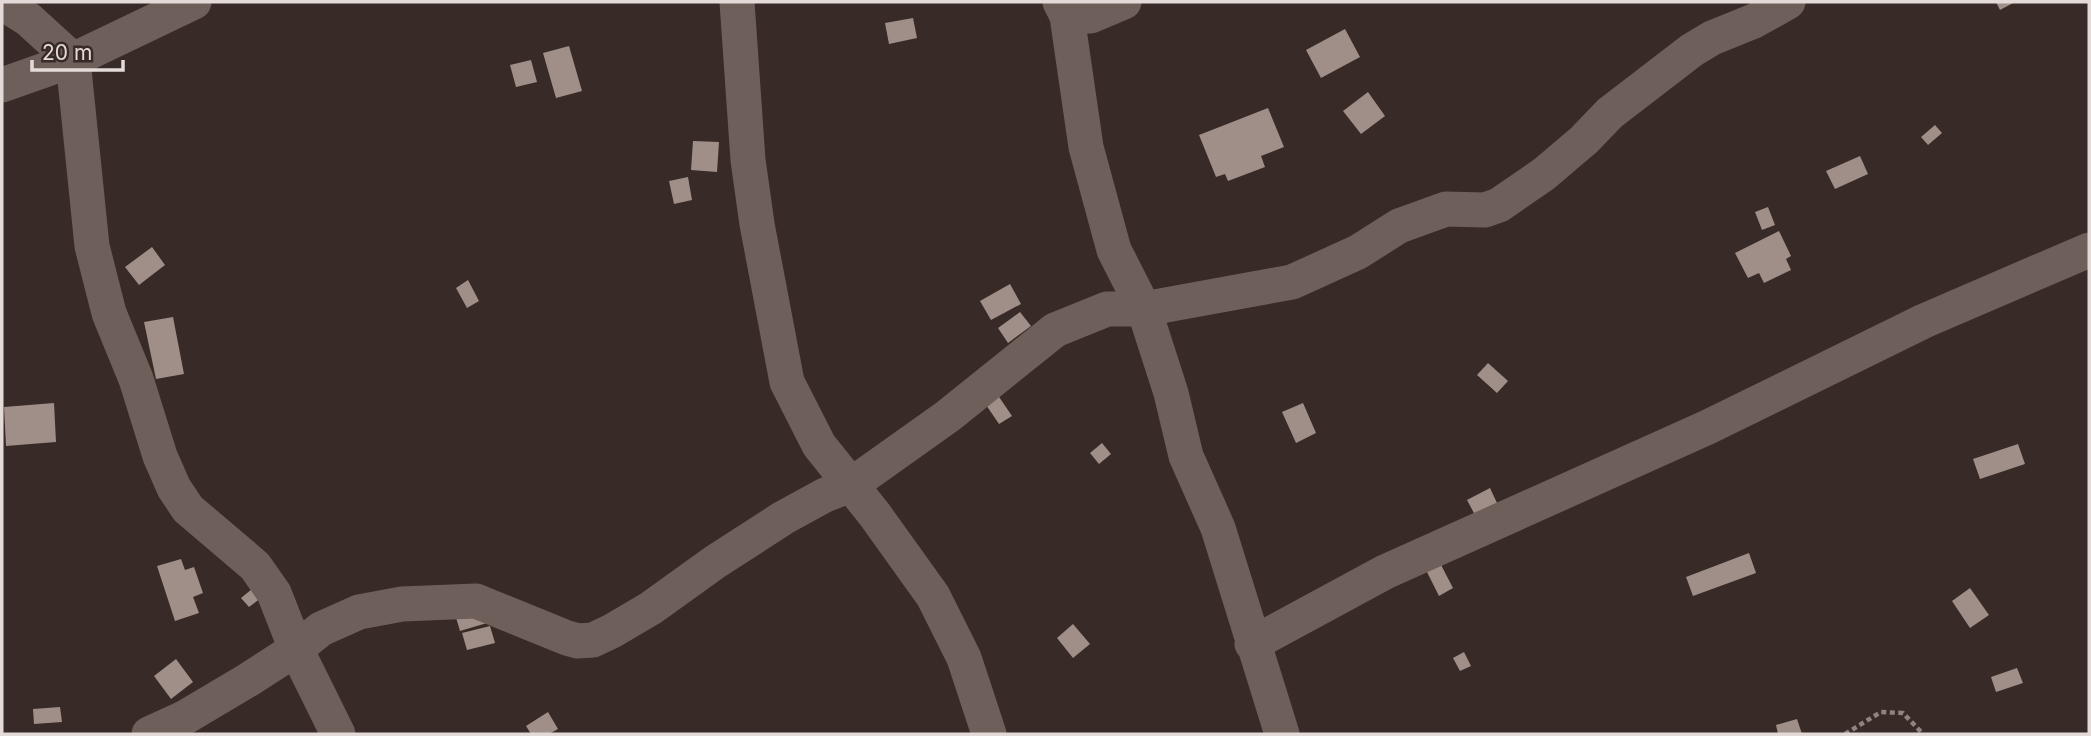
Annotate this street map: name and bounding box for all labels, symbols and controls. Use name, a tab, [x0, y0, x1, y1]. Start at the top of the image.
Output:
scale bar	[32, 28, 122, 72]
text: 20 m	[42, 40, 92, 65]

